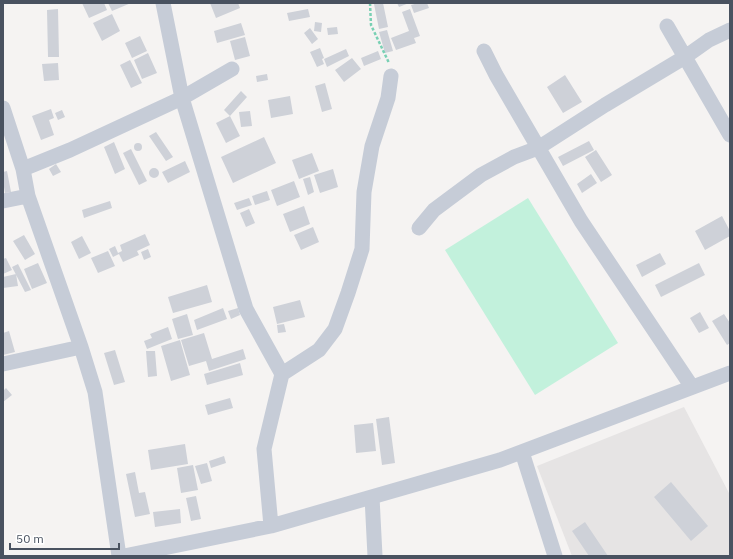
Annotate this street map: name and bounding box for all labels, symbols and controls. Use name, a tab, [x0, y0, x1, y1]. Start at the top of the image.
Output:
scale bar	[10, 525, 119, 551]
text: 50 m	[16, 531, 44, 546]

